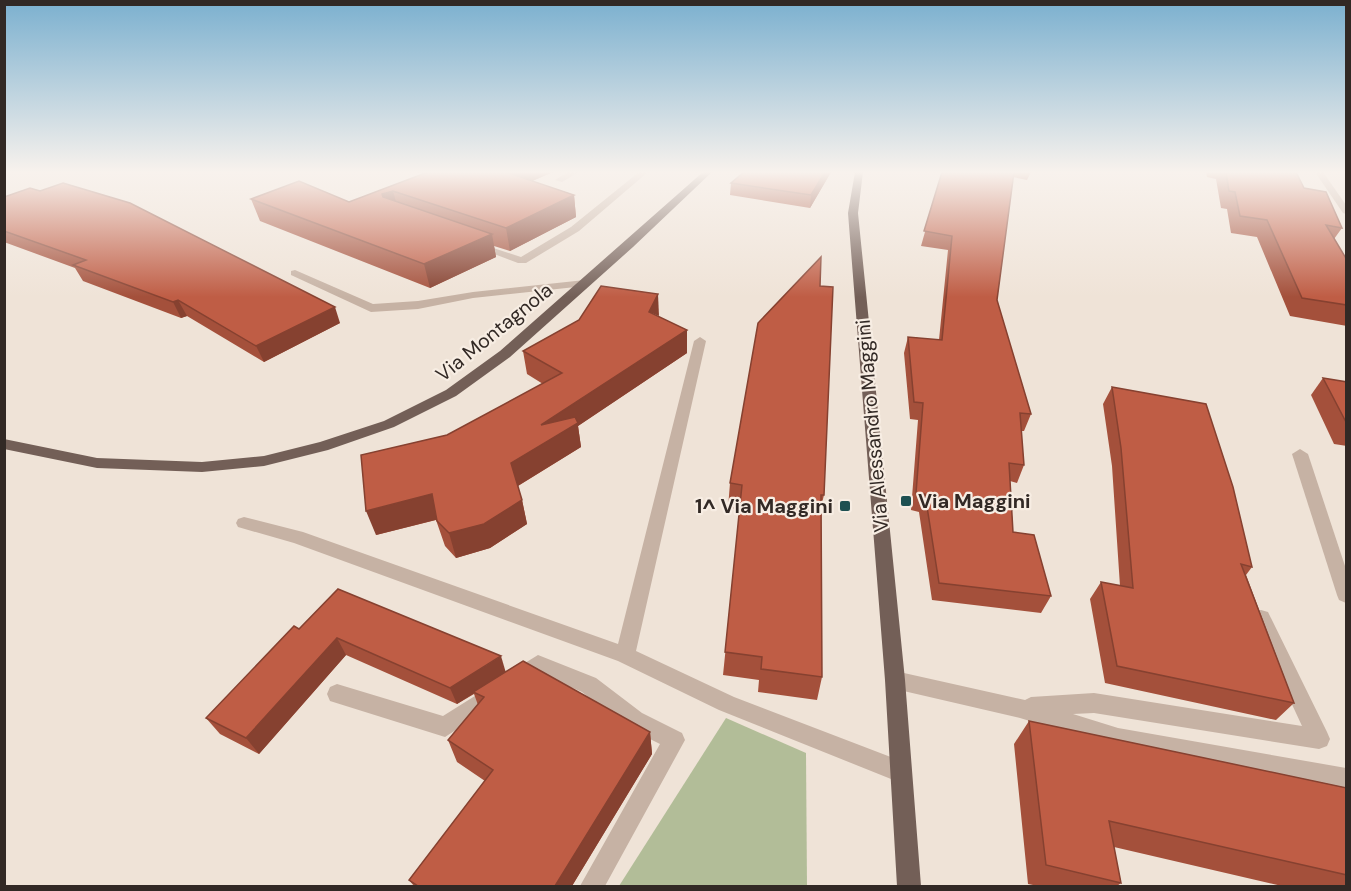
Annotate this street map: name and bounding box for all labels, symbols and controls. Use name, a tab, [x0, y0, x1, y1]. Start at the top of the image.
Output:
street label: Via Montagnola	[430, 277, 558, 387]
street label: Via Alessandro Maggini	[850, 318, 894, 534]
place label: Via Maggini	[918, 488, 1031, 514]
place label: 1^ Via Maggini	[695, 493, 833, 519]
marker: Via Maggini	[899, 494, 913, 508]
marker: 1^ Via Maggini	[838, 499, 852, 513]

